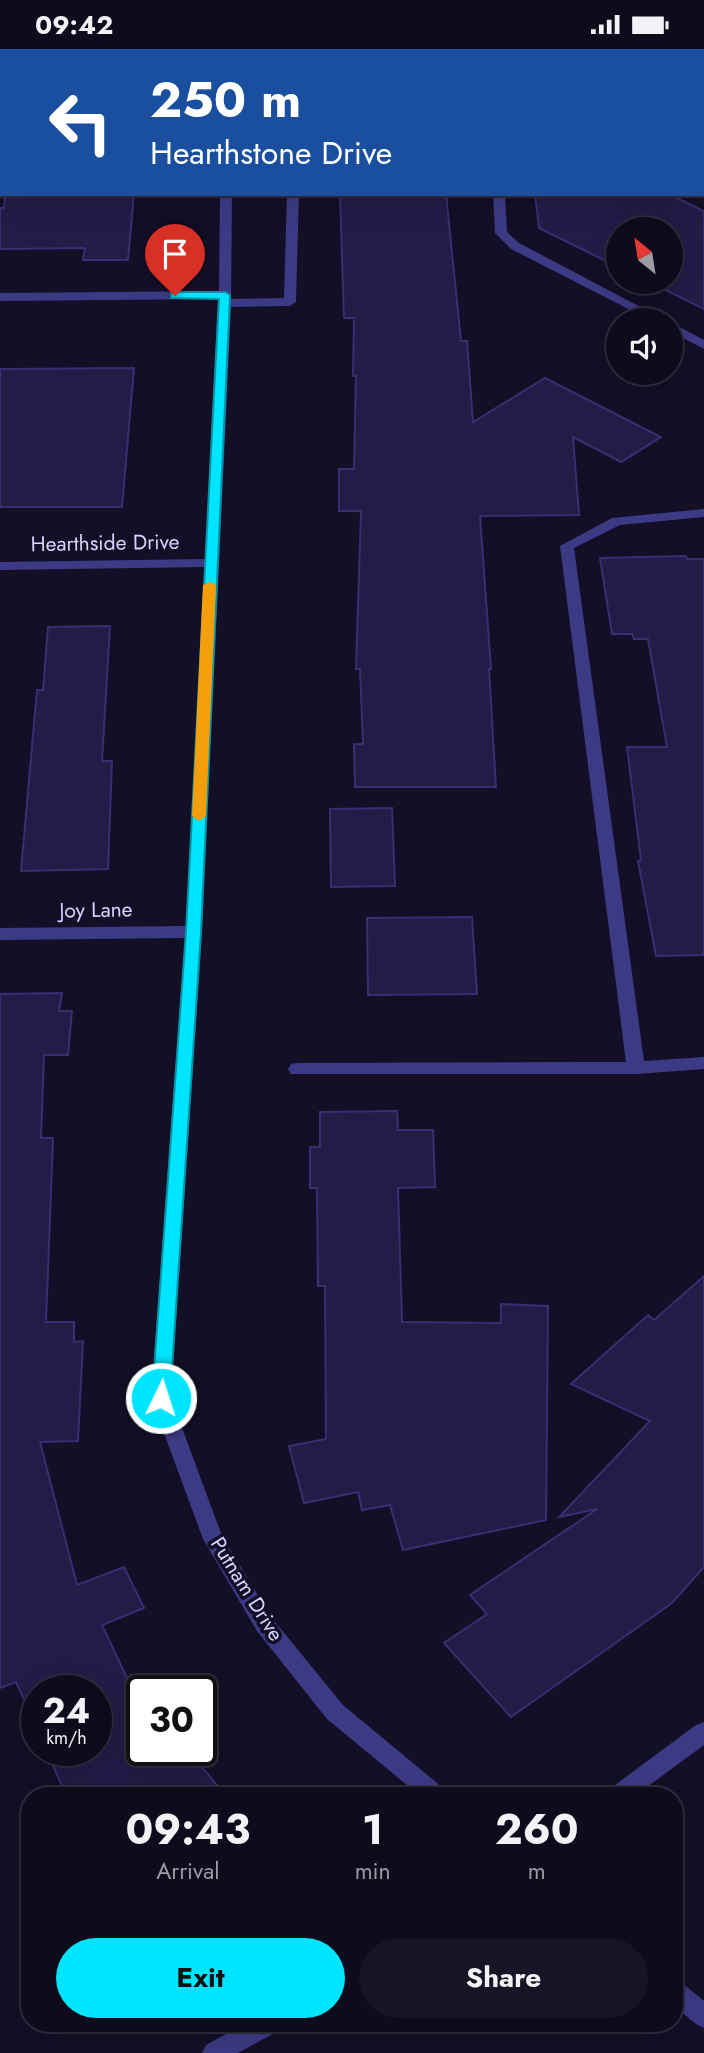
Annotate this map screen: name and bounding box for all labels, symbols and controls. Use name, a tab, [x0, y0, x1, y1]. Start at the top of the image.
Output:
text: 09:42	[35, 6, 113, 44]
text: 250 m	[150, 65, 301, 135]
icon: left	[35, 77, 126, 168]
text: Hearthstone Drive	[150, 130, 392, 176]
north arrow	[606, 217, 682, 294]
map controls	[606, 217, 683, 385]
pin	[145, 224, 205, 296]
icon: arrive	[156, 235, 194, 273]
button: sound	[606, 308, 683, 385]
street label: Hearthside Drive	[30, 527, 180, 559]
street label: Joy Lane	[56, 894, 133, 926]
position arrow	[124, 1361, 198, 1435]
street label: Putnam Drive	[203, 1531, 291, 1647]
speed limit sign: 30	[126, 1675, 217, 1766]
text: 24	[43, 1686, 90, 1736]
text: km/h	[46, 1725, 87, 1751]
text: 09:43	[125, 1799, 250, 1860]
text: 1	[362, 1799, 383, 1860]
text: 260	[495, 1799, 579, 1860]
text: Arrival	[156, 1854, 220, 1888]
text: min	[355, 1854, 391, 1888]
text: m	[528, 1854, 546, 1888]
button: Exit	[56, 1938, 345, 2018]
button: Share	[359, 1938, 648, 2018]

